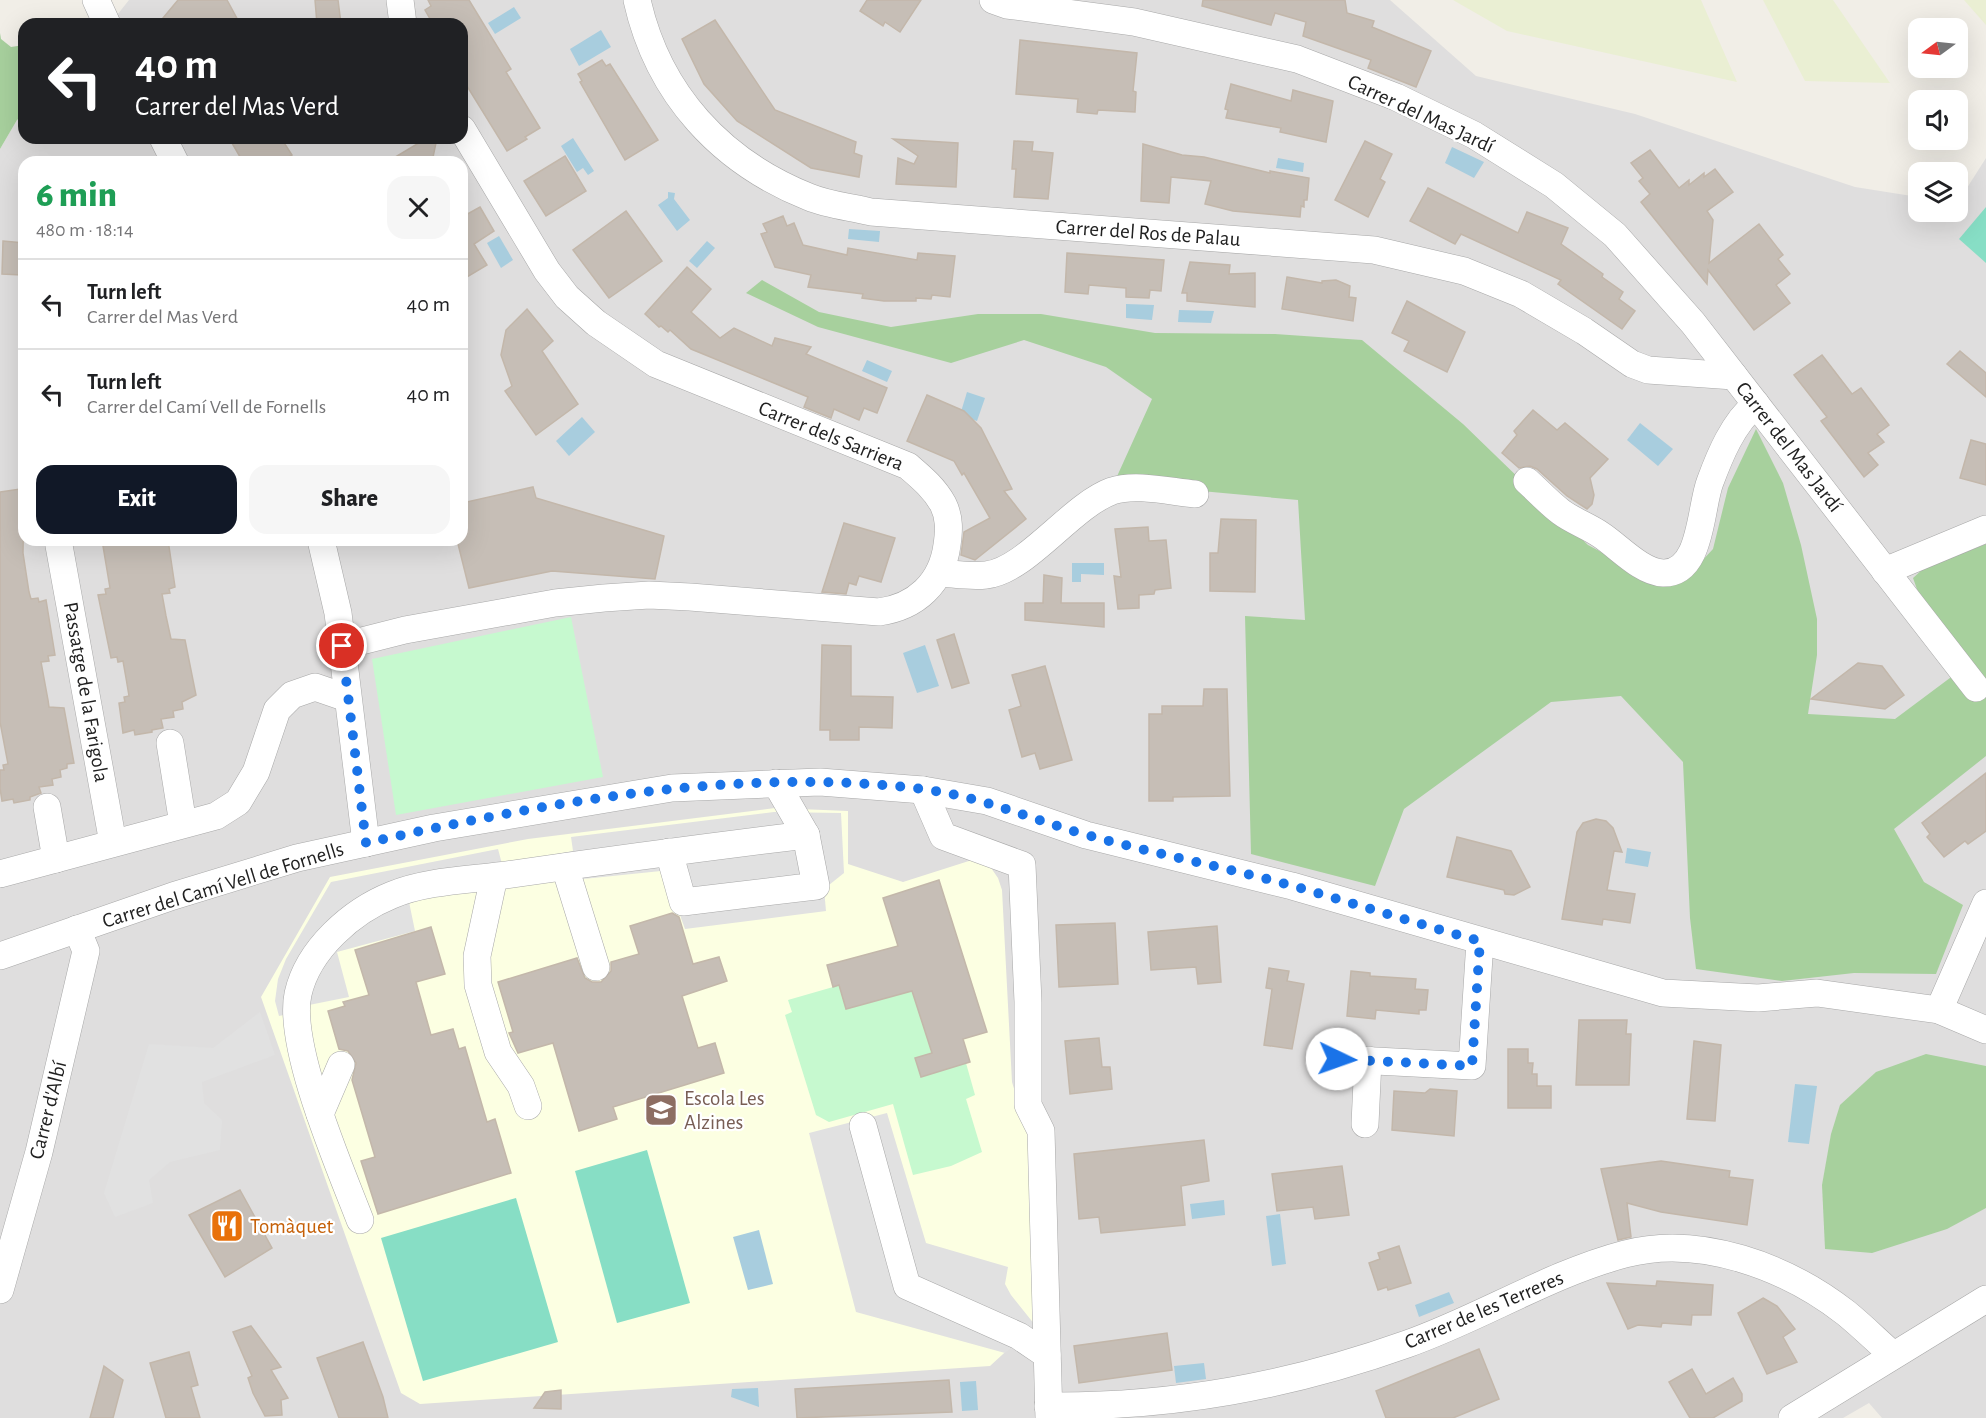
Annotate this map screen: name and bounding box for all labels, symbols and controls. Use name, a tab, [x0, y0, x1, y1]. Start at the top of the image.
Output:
north arrow	[1908, 18, 1968, 78]
map controls	[1908, 18, 1968, 222]
icon: left	[36, 42, 114, 120]
text: 40 m	[135, 44, 218, 86]
street label: Carrer del Mas Jardí	[1345, 71, 1498, 157]
button: sound	[1908, 90, 1968, 150]
text: Carrer del Mas Verd	[135, 93, 339, 120]
button: layers	[1908, 162, 1968, 222]
button: close	[387, 176, 450, 239]
text: 6 min	[36, 177, 117, 213]
street label: Carrer del Ros de Palau	[1055, 216, 1241, 250]
text: 480 m · 18:14	[36, 220, 134, 240]
text: Turn left	[87, 281, 161, 303]
icon: left	[36, 288, 69, 321]
text: 40 m	[407, 293, 450, 315]
text: Carrer del Mas Verd	[87, 307, 238, 327]
text: Turn left	[87, 371, 161, 393]
icon: left	[36, 378, 69, 411]
street label: Carrer del Mas Jardí	[1732, 378, 1847, 517]
text: 40 m	[407, 383, 450, 405]
text: Carrer del Camí Vell de Fornells	[87, 397, 326, 417]
street label: Carrer dels Sarriera	[755, 397, 907, 475]
button: Exit	[36, 465, 237, 534]
button: Share	[249, 465, 450, 534]
street label: Passatge de la Farigola	[60, 600, 112, 784]
pin	[316, 620, 367, 671]
icon: arrive	[325, 629, 358, 662]
street label: Carrer del Camí Vell de Fornells	[100, 838, 346, 932]
position arrow	[1305, 1027, 1369, 1091]
street label: Carrer d'Albí	[26, 1058, 71, 1161]
place label: Escola Les Alzines	[684, 1088, 765, 1133]
school or university icon: Escola Les Alzines	[643, 1092, 679, 1128]
restaurant icon: Tomàquet	[209, 1208, 245, 1244]
place label: Tomàquet	[250, 1216, 334, 1237]
street label: Carrer de les Terreres	[1402, 1267, 1566, 1353]

